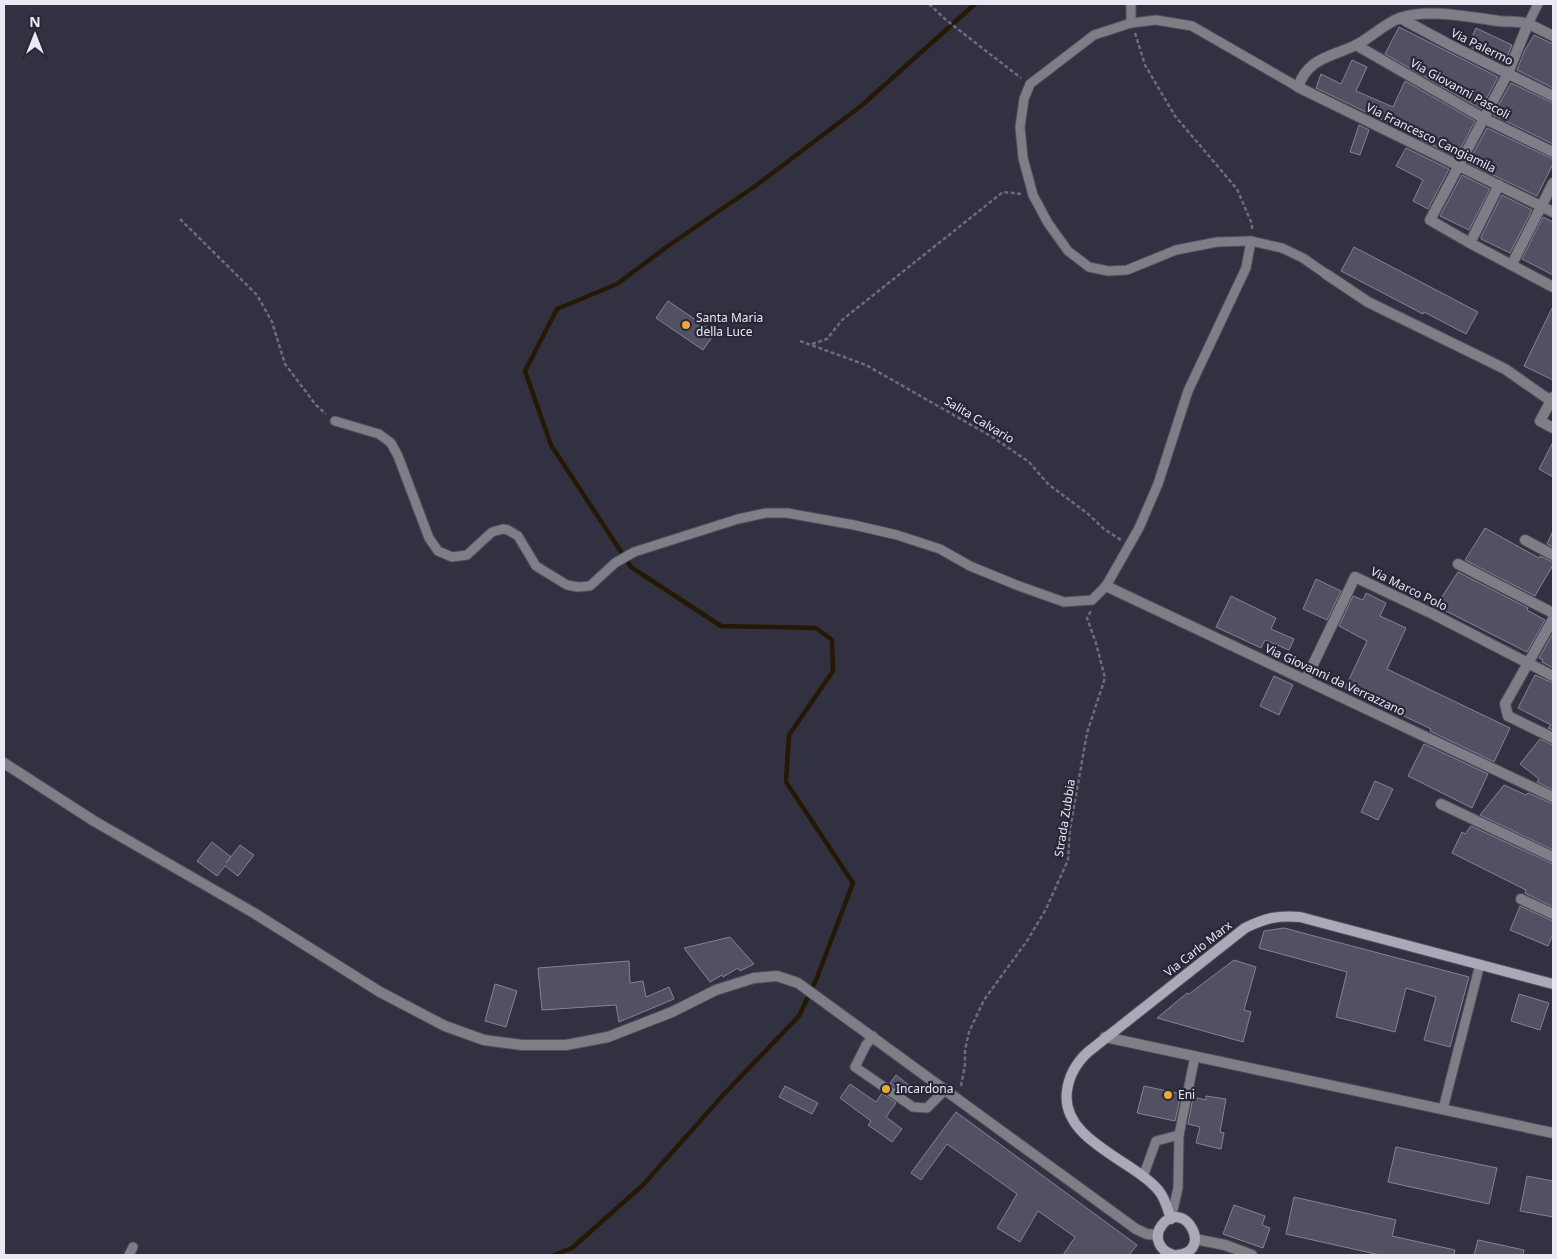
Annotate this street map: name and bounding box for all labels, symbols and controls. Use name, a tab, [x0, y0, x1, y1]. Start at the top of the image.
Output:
north arrow	[10, 10, 60, 60]
text: N	[29, 12, 41, 31]
street label: Via Palermo	[1448, 24, 1516, 69]
street label: Via Giovanni Pascoli	[1407, 54, 1513, 123]
street label: Via Francesco Cangiamila	[1363, 99, 1499, 176]
place label: Santa Maria della Luce	[696, 309, 763, 340]
marker: Santa Maria della Luce	[680, 319, 692, 331]
street label: Salita Calvario	[941, 392, 1018, 447]
street label: Via Marco Polo	[1368, 563, 1450, 614]
street label: Via Giovanni da Verrazzano	[1262, 640, 1408, 720]
street label: Strada Zubbia	[1050, 778, 1079, 858]
street label: Via Carlo Marx	[1160, 916, 1236, 980]
place label: Incardona	[896, 1080, 953, 1097]
marker: Incardona	[880, 1083, 892, 1095]
place label: Eni	[1178, 1086, 1195, 1103]
marker: Eni	[1162, 1089, 1174, 1101]

